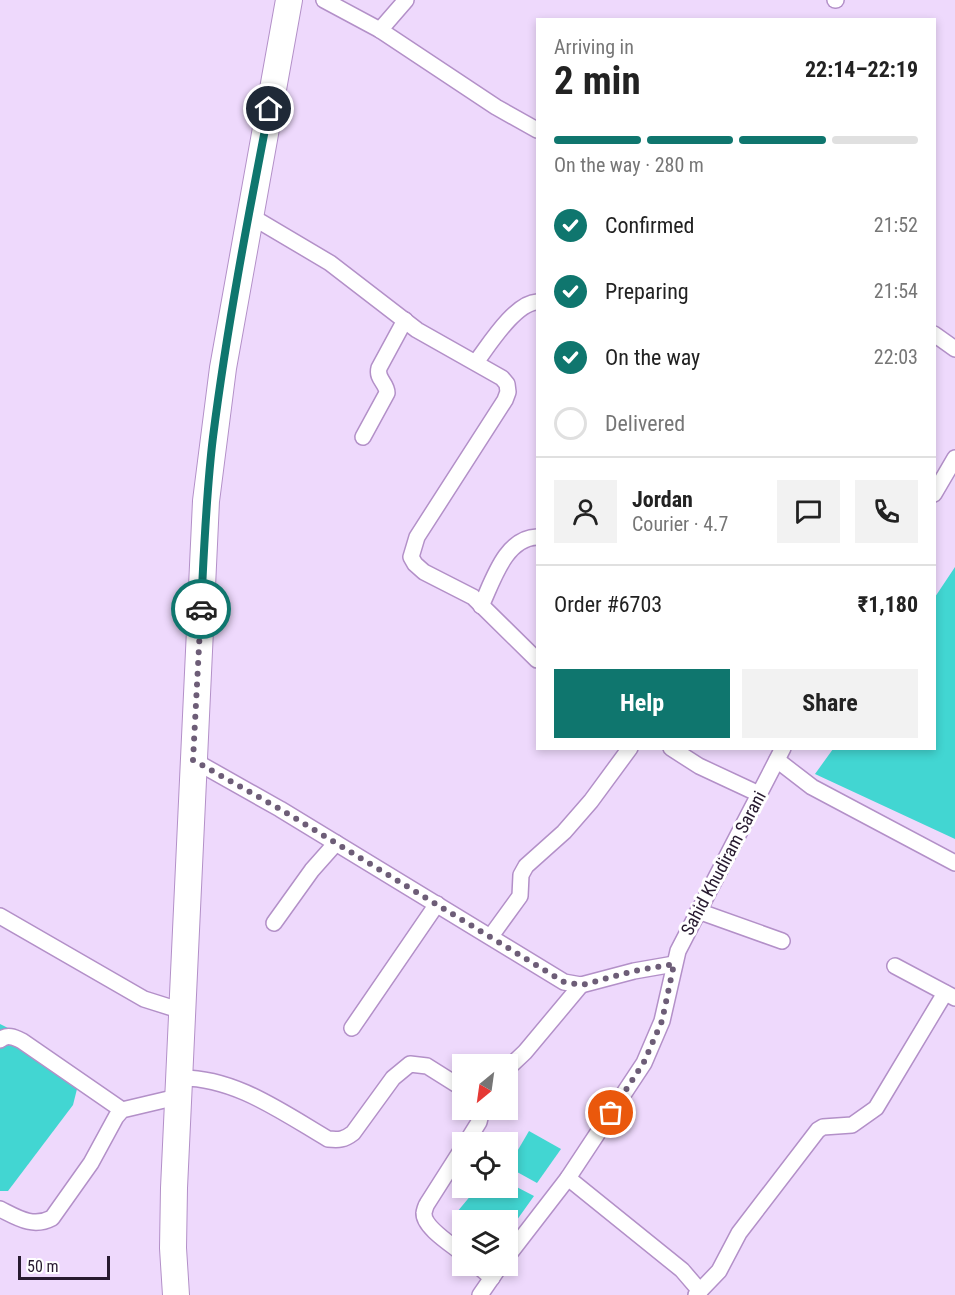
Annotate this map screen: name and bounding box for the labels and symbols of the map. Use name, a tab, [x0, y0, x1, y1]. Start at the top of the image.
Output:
pin	[243, 83, 294, 134]
courier	[171, 579, 231, 639]
street label: Sahid Khudiram Sarani	[676, 787, 770, 939]
north arrow	[452, 1054, 518, 1120]
pin	[585, 1087, 636, 1138]
scale bar	[18, 1253, 110, 1280]

